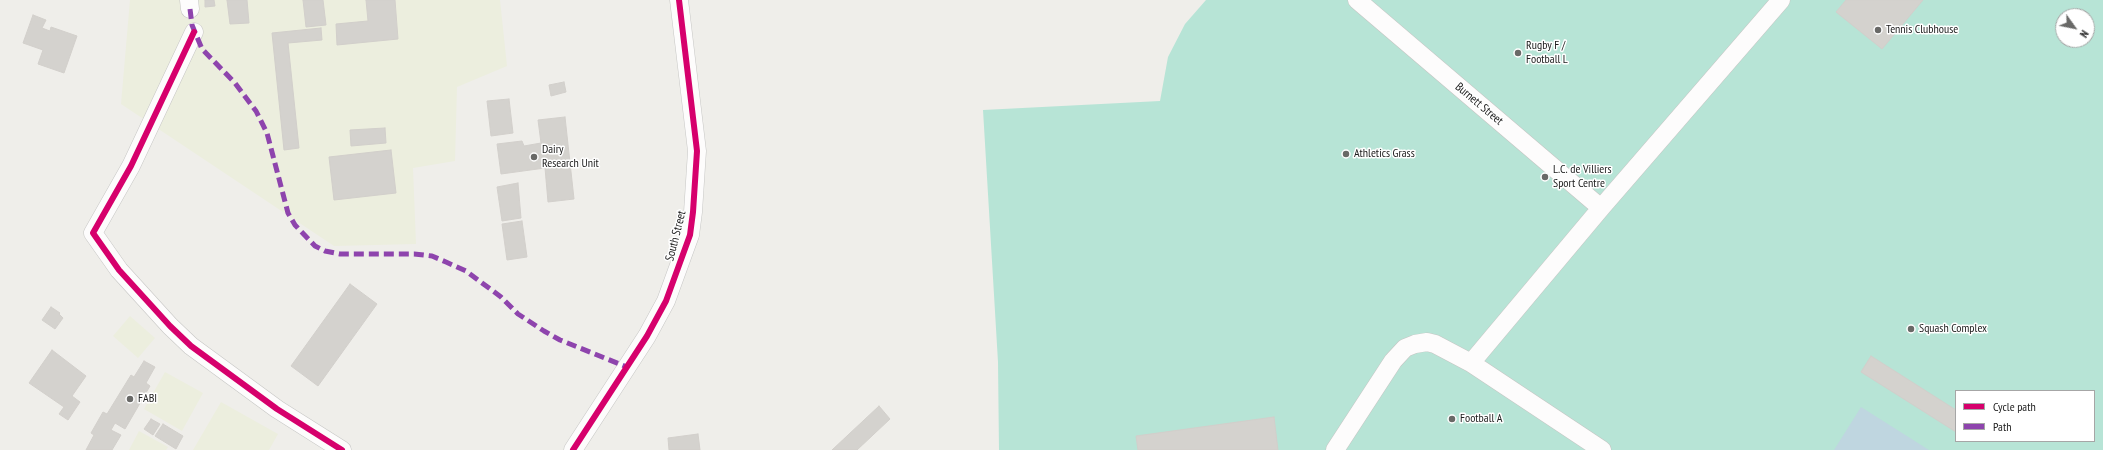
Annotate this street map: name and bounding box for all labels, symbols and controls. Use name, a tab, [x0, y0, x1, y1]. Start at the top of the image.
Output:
north arrow	[2055, 8, 2095, 48]
place label: Tennis Clubhouse	[1886, 23, 1958, 37]
marker: Tennis Clubhouse	[1873, 25, 1883, 35]
text: N	[2077, 28, 2092, 40]
place label: Rugby F / Football L	[1526, 39, 1568, 67]
marker: Rugby F / Football L	[1513, 48, 1523, 58]
street label: Burnett Street	[1452, 80, 1506, 128]
place label: Dairy Research Unit	[542, 143, 599, 171]
place label: Athletics Grass	[1354, 147, 1415, 161]
marker: Athletics Grass	[1341, 149, 1351, 159]
marker: Dairy Research Unit	[529, 152, 539, 162]
place label: L.C. de Villiers Sport Centre	[1553, 163, 1612, 191]
marker: L.C. de Villiers Sport Centre	[1540, 172, 1550, 182]
street label: South Street	[663, 209, 689, 263]
place label: Squash Complex	[1919, 322, 1987, 336]
marker: Squash Complex	[1906, 324, 1916, 334]
legend	[1955, 390, 2095, 442]
place label: FABI	[138, 392, 157, 406]
marker: FABI	[125, 394, 135, 404]
text: Cycle path	[1993, 399, 2036, 414]
place label: Football A	[1460, 412, 1502, 426]
marker: Football A	[1447, 414, 1457, 424]
text: Path	[1993, 419, 2011, 434]

